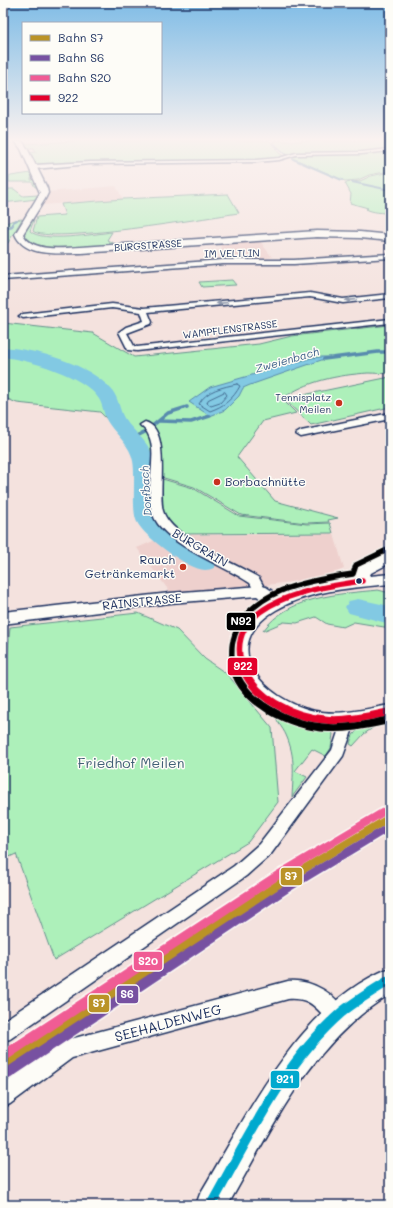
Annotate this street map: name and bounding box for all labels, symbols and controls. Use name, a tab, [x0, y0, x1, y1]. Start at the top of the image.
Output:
legend	[22, 22, 162, 114]
text: Bahn S7	[58, 29, 104, 45]
text: Bahn S6	[58, 49, 104, 65]
text: Bahn S20	[58, 69, 112, 85]
text: 922	[58, 89, 78, 105]
street label: BURGSTRASSE	[113, 236, 183, 254]
street label: IM VELTLIN	[204, 246, 260, 260]
one-way arrow	[345, 296, 357, 303]
one-way arrow	[216, 299, 228, 306]
street label: WAMPFLENSTRASSE	[182, 316, 278, 342]
water label: Zweienbach	[253, 343, 320, 376]
place label: Tennisplatz Meilen	[275, 390, 331, 416]
marker: Tennisplatz Meilen	[334, 398, 344, 408]
water label: Dorfbach	[136, 465, 155, 517]
place label: Borbachnütte	[225, 473, 306, 489]
marker: Borbachnütte	[212, 477, 222, 487]
street label: BURGRAIN	[170, 524, 231, 570]
place label: Rauch Getränkemarkt	[85, 551, 175, 581]
marker: Rauch Getränkemarkt	[178, 562, 188, 572]
unlabelled marker	[354, 576, 364, 586]
street label: RAINSTRASSE	[101, 589, 183, 613]
line badge: N92	[226, 612, 256, 631]
text: N92	[230, 613, 252, 628]
line badge: 922	[227, 657, 258, 676]
text: 922	[234, 658, 252, 673]
park label: Friedhof Meilen	[78, 753, 184, 772]
line badge: S7	[280, 867, 303, 886]
text: S7	[284, 868, 298, 883]
line badge: S20	[133, 951, 163, 971]
text: S20	[138, 953, 158, 968]
line badge: S6	[116, 985, 139, 1004]
text: S6	[120, 986, 134, 1001]
line badge: S7	[88, 994, 110, 1013]
text: S7	[92, 995, 106, 1010]
street label: SEEHALDENWEG	[112, 999, 223, 1046]
line badge: 921	[270, 1070, 300, 1089]
text: 921	[276, 1071, 294, 1086]

